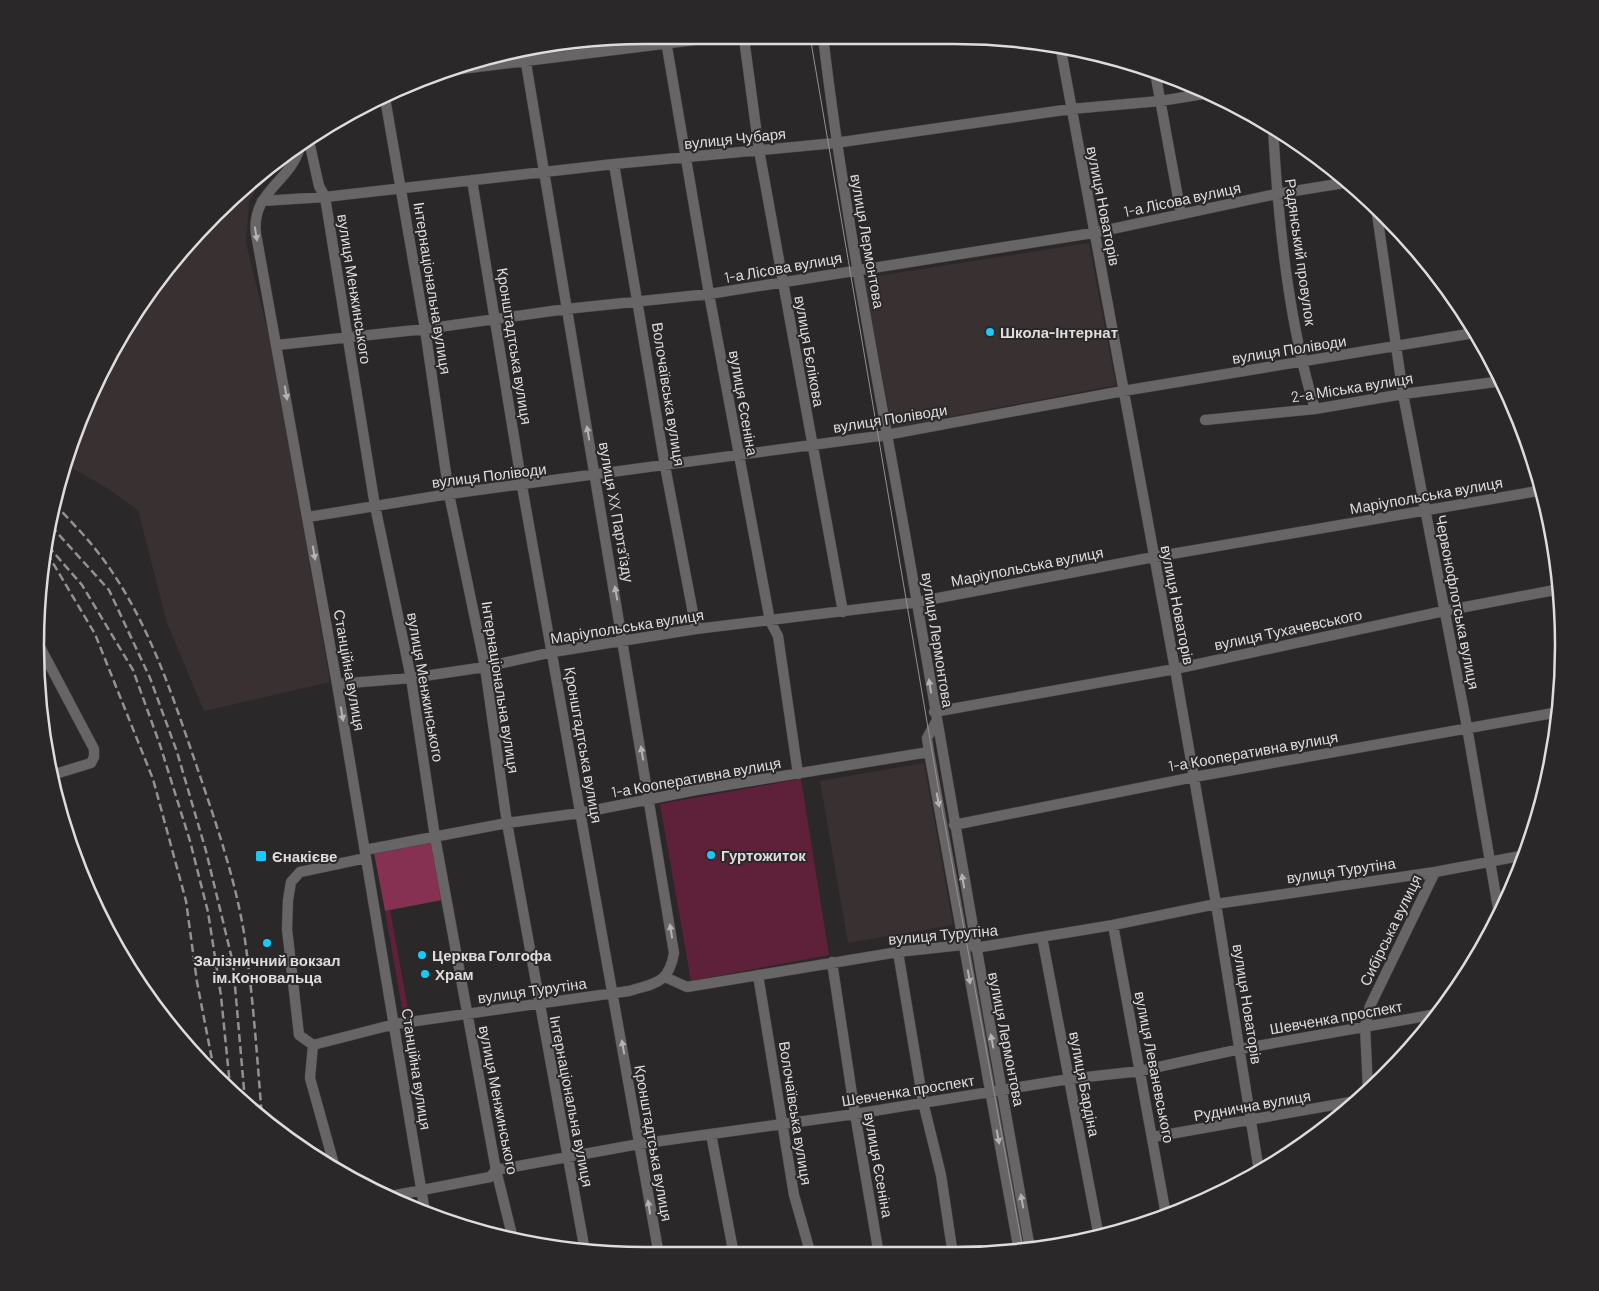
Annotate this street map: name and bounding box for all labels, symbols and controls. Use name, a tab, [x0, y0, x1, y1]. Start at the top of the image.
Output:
street label: вулиця Чубаря	[683, 124, 787, 152]
street label: вулиця Новаторів	[1084, 145, 1124, 267]
street label: вулиця Лермонтова	[847, 172, 889, 310]
street label: Радянський провулок	[1282, 177, 1320, 327]
street label: 1-а Лісова вулиця	[1122, 178, 1242, 220]
street label: Інтернаціональна вулиця	[410, 201, 456, 375]
street label: вулиця Менжинського	[334, 213, 376, 365]
one-way arrow	[252, 226, 260, 242]
street label: 1-а Лісова вулиця	[723, 248, 843, 286]
street label: Кронштадтська вулиця	[494, 266, 536, 426]
street label: вулиця Бєлікова	[791, 294, 829, 409]
street label: Волочаївська вулиця	[649, 321, 689, 467]
place label: Школа-Інтернат	[1000, 323, 1118, 341]
marker: Школа-Інтернат	[984, 326, 996, 338]
street label: вулиця Поліводи	[1231, 331, 1347, 367]
street label: вулиця Єсеніна	[726, 349, 762, 458]
street label: 2-а Міська вулиця	[1290, 368, 1414, 406]
one-way arrow	[283, 386, 291, 402]
street label: вулиця Поліводи	[832, 400, 948, 436]
one-way arrow	[583, 425, 591, 441]
street label: вулиця XX Партз'їзду	[596, 440, 638, 584]
street label: вулиця Поліводи	[431, 459, 547, 491]
street label: Маріупольська вулиця	[1348, 473, 1504, 517]
street label: Червонофлотська вулиця	[1432, 513, 1484, 691]
street label: Маріупольська вулиця	[949, 542, 1105, 590]
street label: вулиця Новаторів	[1158, 544, 1198, 666]
one-way arrow	[311, 546, 319, 562]
street label: вулиця Лермонтова	[918, 571, 958, 709]
one-way arrow	[611, 585, 619, 601]
street label: Інтернаціональна вулиця	[478, 600, 524, 774]
street label: Маріупольська вулиця	[549, 605, 705, 647]
street label: вулиця Тухачевського	[1212, 605, 1364, 653]
street label: Станційна вулиця	[330, 608, 370, 732]
street label: вулиця Менжинського	[404, 611, 448, 763]
street label: Кронштадтська вулиця	[561, 665, 607, 825]
one-way arrow	[926, 678, 934, 694]
one-way arrow	[339, 706, 347, 722]
street label: 1-а Кооперативна вулиця	[1167, 727, 1339, 775]
one-way arrow	[638, 745, 646, 761]
street label: 1-а Кооперативна вулиця	[610, 753, 782, 801]
one-way arrow	[934, 792, 942, 808]
place label: Гуртожиток	[721, 846, 806, 864]
place label: Єнакієве	[272, 847, 337, 865]
marker: Єнакієве	[254, 849, 268, 863]
marker: Гуртожиток	[705, 849, 717, 861]
street label: вулиця Турутіна	[1285, 853, 1397, 887]
street label: Сибірська вулиця	[1355, 871, 1425, 989]
one-way arrow	[959, 873, 967, 889]
street label: вулиця Турутіна	[888, 920, 999, 948]
one-way arrow	[666, 923, 674, 939]
marker: Залізничний вокзал ім.Коновальца	[261, 937, 273, 949]
street label: вулиця Новаторів	[1230, 943, 1266, 1065]
place label: Церква Голгофа	[432, 946, 552, 964]
marker: Церква Голгофа	[416, 949, 428, 961]
place label: Залізничний вокзал ім.Коновальца	[193, 951, 341, 986]
place label: Храм	[435, 965, 474, 983]
marker: Храм	[419, 968, 431, 980]
one-way arrow	[966, 970, 974, 986]
street label: вулиця Лермонтова	[985, 970, 1029, 1108]
street label: вулиця Турутіна	[476, 973, 588, 1007]
street label: вулиця Леваневського	[1131, 990, 1179, 1144]
street label: Шевченка проспект	[1268, 996, 1404, 1038]
street label: Станційна вулиця	[399, 1007, 435, 1131]
street label: Інтернаціональна вулиця	[547, 1014, 597, 1188]
street label: вулиця Менжинського	[476, 1024, 522, 1176]
street label: вулиця Бардіна	[1066, 1030, 1104, 1139]
one-way arrow	[988, 1032, 996, 1048]
one-way arrow	[618, 1038, 626, 1054]
street label: Волочаївська вулиця	[776, 1040, 816, 1186]
street label: Кронштадтська вулиця	[631, 1063, 677, 1223]
street label: Шевченка проспект	[840, 1071, 976, 1109]
street label: Руднична вулиця	[1192, 1086, 1312, 1124]
street label: вулиця Єсеніна	[861, 1111, 897, 1220]
one-way arrow	[995, 1130, 1003, 1146]
one-way arrow	[1017, 1192, 1025, 1208]
one-way arrow	[645, 1199, 653, 1215]

